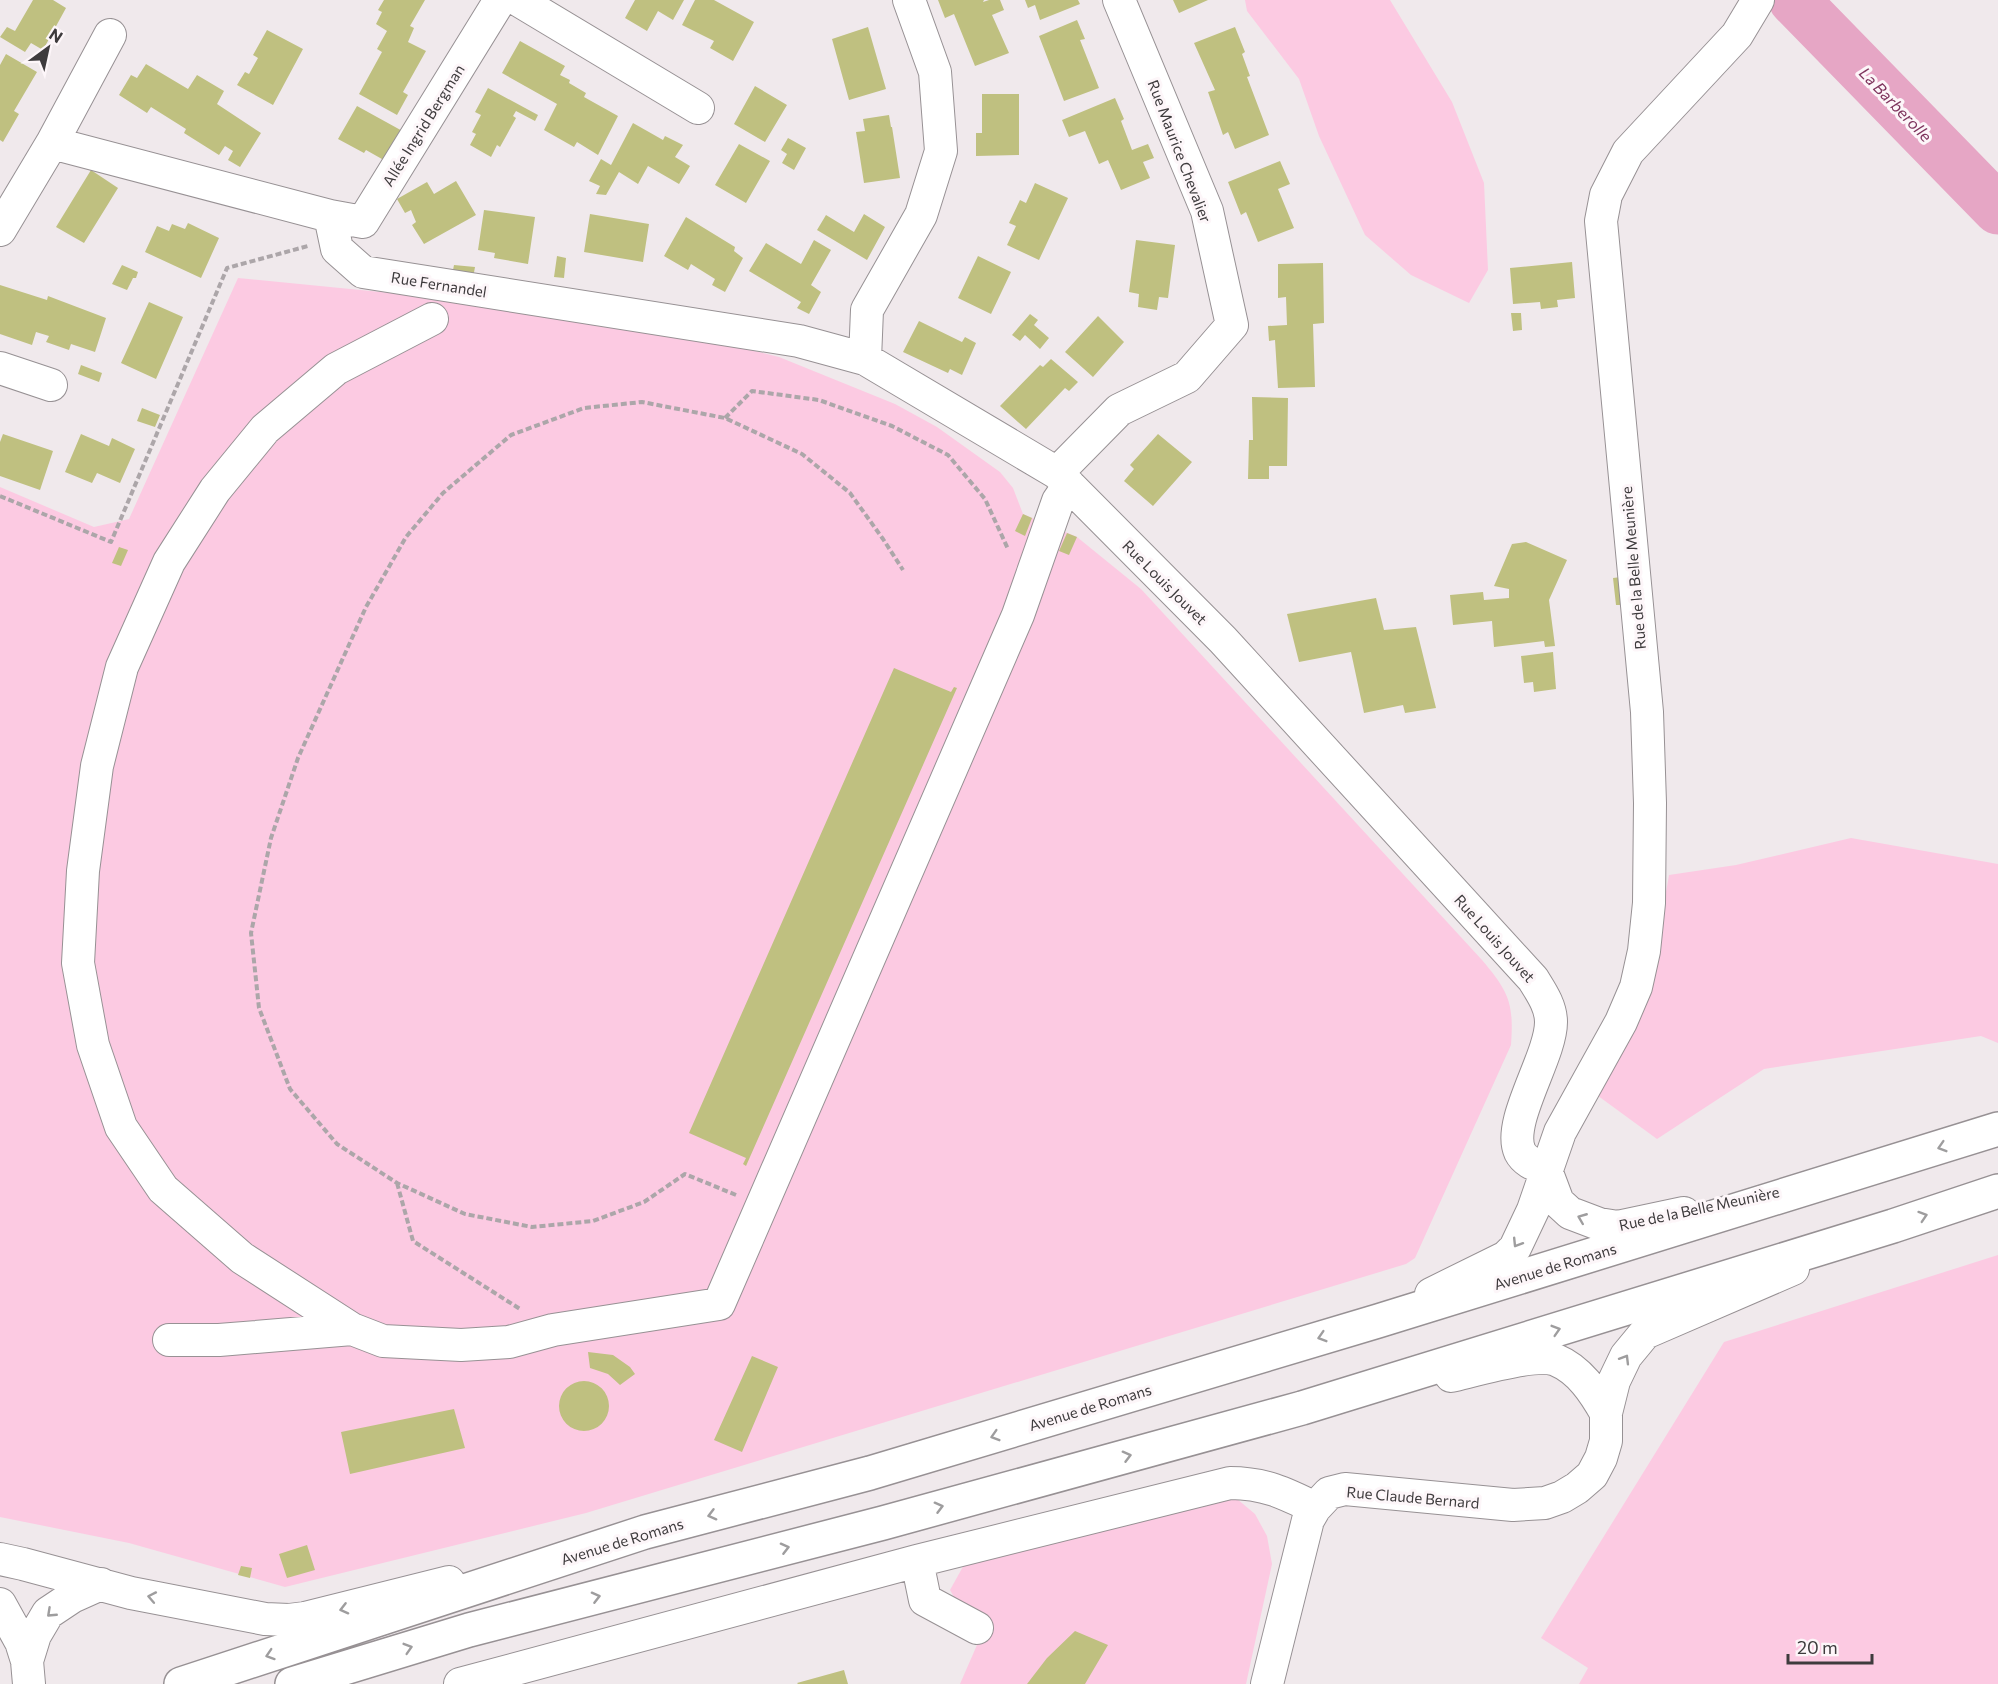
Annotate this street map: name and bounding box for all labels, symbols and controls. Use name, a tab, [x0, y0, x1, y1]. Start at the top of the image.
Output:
north arrow	[18, 18, 78, 78]
text: N	[46, 24, 67, 46]
street label: Allée Ingrid Bergman	[378, 61, 468, 189]
water label: La Barberolle	[1856, 63, 1937, 145]
street label: Rue Maurice Chevalier	[1145, 77, 1215, 225]
street label: Rue Fernandel	[390, 268, 488, 300]
street label: Rue de la Belle Meunière	[1617, 486, 1649, 650]
street label: Rue Louis Jouvet	[1119, 536, 1211, 628]
street label: Rue Louis Jouvet	[1451, 890, 1539, 986]
one-way arrow	[1937, 1140, 1948, 1152]
street label: Rue de la Belle Meunière	[1617, 1182, 1781, 1234]
one-way arrow	[1917, 1211, 1928, 1223]
one-way arrow	[1577, 1213, 1588, 1225]
one-way arrow	[1512, 1237, 1524, 1247]
street label: Avenue de Romans	[1492, 1239, 1619, 1293]
one-way arrow	[1550, 1325, 1561, 1337]
one-way arrow	[1317, 1330, 1328, 1342]
one-way arrow	[1618, 1355, 1630, 1365]
street label: Avenue de Romans	[1027, 1380, 1154, 1434]
one-way arrow	[990, 1429, 1001, 1441]
one-way arrow	[1122, 1451, 1132, 1463]
street label: Rue Claude Bernard	[1346, 1482, 1480, 1512]
one-way arrow	[934, 1502, 944, 1515]
one-way arrow	[707, 1507, 717, 1520]
street label: Avenue de Romans	[559, 1514, 686, 1568]
one-way arrow	[780, 1543, 790, 1556]
one-way arrow	[147, 1591, 157, 1604]
one-way arrow	[591, 1592, 601, 1604]
one-way arrow	[339, 1601, 349, 1614]
one-way arrow	[48, 1606, 58, 1617]
scale bar	[1788, 1627, 1872, 1665]
text: 20 m	[1797, 1636, 1838, 1658]
one-way arrow	[402, 1643, 413, 1655]
one-way arrow	[265, 1648, 276, 1660]

